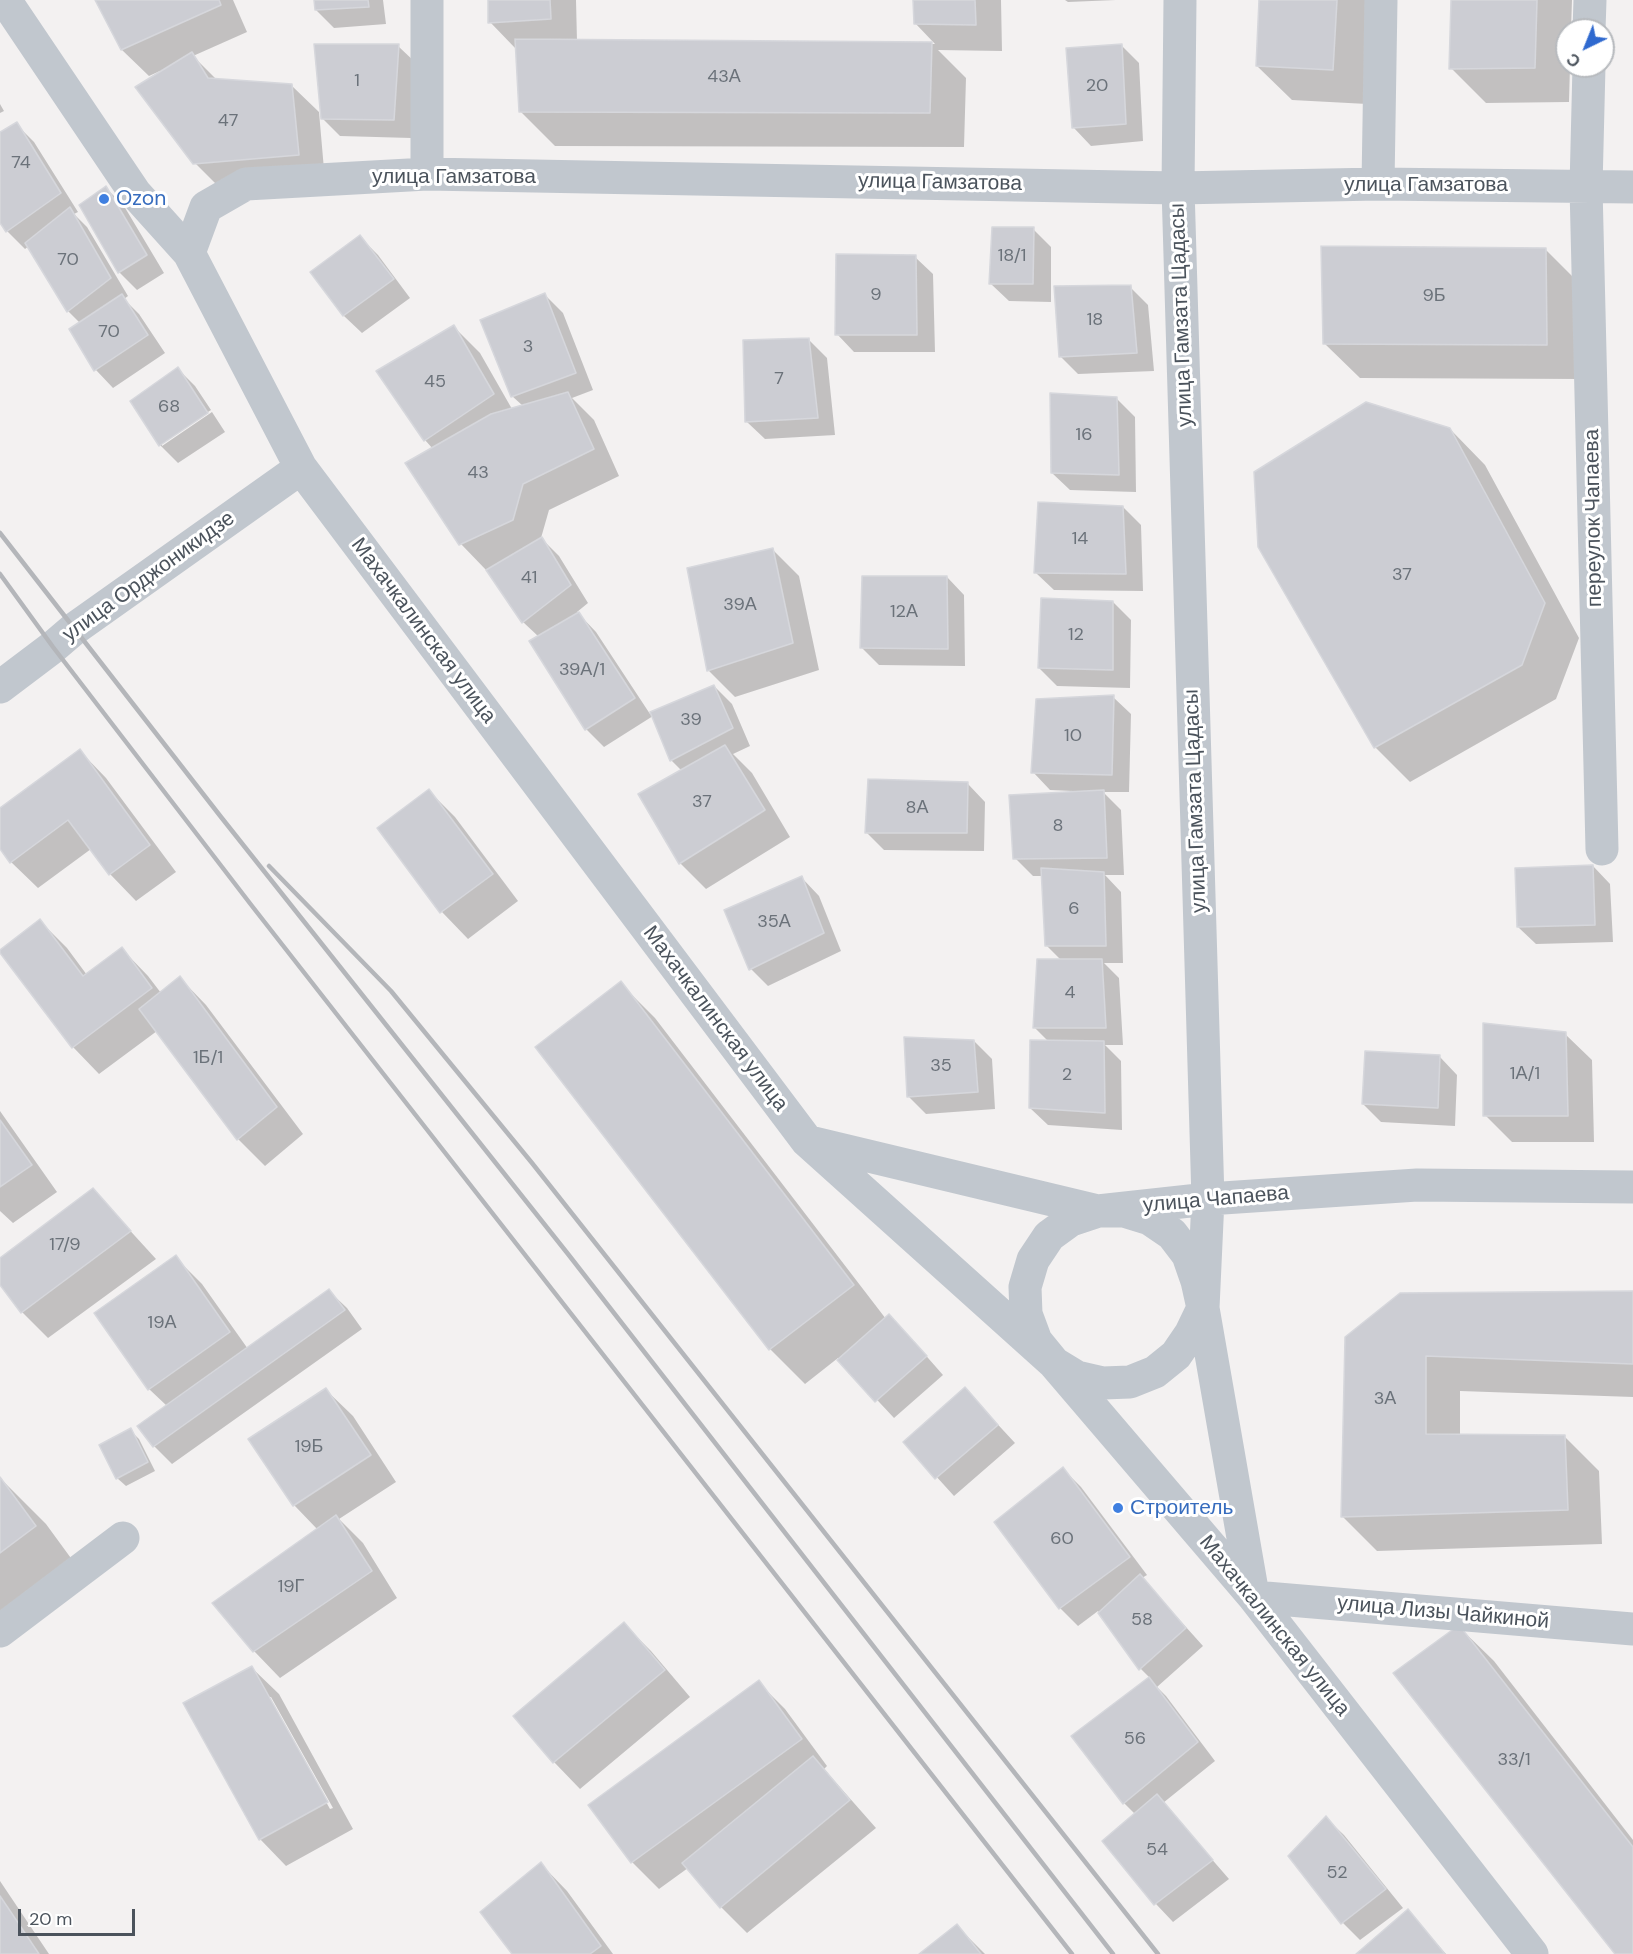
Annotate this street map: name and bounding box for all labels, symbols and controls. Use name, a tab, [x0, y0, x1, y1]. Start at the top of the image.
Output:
north arrow	[1555, 18, 1615, 78]
text: С	[1562, 48, 1585, 72]
house number: 43А	[707, 66, 741, 88]
house number: 1	[354, 70, 360, 92]
house number: 20	[1086, 75, 1108, 97]
house number: 47	[218, 110, 238, 132]
house number: 74	[11, 152, 31, 174]
street label: улица Гамзатова	[372, 164, 536, 190]
street label: улица Гамзатова	[858, 169, 1022, 197]
street label: улица Гамзатова	[1344, 172, 1508, 198]
place label: Ozon	[116, 186, 166, 212]
marker: Ozon	[97, 192, 111, 206]
street label: улица Гамзата Цадасы	[1165, 203, 1199, 427]
house number: 18/1	[998, 245, 1026, 267]
house number: 70	[57, 249, 79, 271]
house number: 9	[870, 284, 882, 306]
house number: 9Б	[1422, 285, 1446, 307]
house number: 18	[1087, 309, 1103, 331]
house number: 70	[98, 321, 120, 343]
house number: 3	[523, 336, 533, 358]
house number: 7	[774, 368, 784, 390]
house number: 45	[424, 371, 446, 393]
house number: 68	[158, 396, 180, 418]
house number: 16	[1076, 424, 1092, 446]
street label: переулок Чапаева	[1580, 429, 1608, 607]
house number: 43	[467, 462, 489, 484]
street label: улица Орджоникидзе	[58, 506, 240, 648]
house number: 14	[1072, 528, 1088, 550]
street label: Махачкалинская улица	[345, 533, 501, 729]
house number: 37	[1392, 564, 1412, 586]
house number: 41	[521, 567, 537, 589]
house number: 39А	[723, 594, 757, 616]
house number: 12А	[890, 601, 918, 623]
house number: 12	[1068, 624, 1084, 646]
house number: 39А/1	[559, 659, 605, 681]
street label: улица Гамзата Цадасы	[1179, 689, 1213, 913]
house number: 39	[680, 709, 702, 731]
house number: 10	[1064, 725, 1082, 747]
house number: 37	[692, 791, 712, 813]
house number: 8А	[906, 797, 928, 819]
house number: 8	[1053, 815, 1063, 837]
house number: 6	[1068, 898, 1080, 920]
house number: 35А	[757, 911, 791, 933]
street label: Махачкалинская улица	[637, 921, 793, 1117]
house number: 4	[1065, 982, 1075, 1004]
house number: 1Б/1	[193, 1047, 223, 1069]
house number: 35	[930, 1055, 952, 1077]
house number: 1А/1	[1510, 1063, 1540, 1085]
house number: 2	[1062, 1064, 1072, 1086]
street label: улица Чапаева	[1142, 1181, 1290, 1219]
house number: 17/9	[49, 1234, 81, 1256]
house number: 19А	[148, 1312, 176, 1334]
house number: 3А	[1374, 1388, 1396, 1410]
house number: 19Б	[295, 1436, 323, 1458]
place label: Строитель	[1130, 1495, 1233, 1521]
marker: Строитель	[1111, 1501, 1125, 1515]
house number: 60	[1050, 1528, 1074, 1550]
street label: Махачкалинская улица	[1193, 1531, 1355, 1721]
house number: 19Г	[278, 1576, 304, 1598]
street label: улица Лизы Чайкиной	[1336, 1591, 1550, 1635]
house number: 58	[1131, 1609, 1153, 1631]
house number: 56	[1124, 1728, 1146, 1750]
house number: 33/1	[1497, 1749, 1531, 1771]
house number: 54	[1146, 1839, 1168, 1861]
house number: 52	[1326, 1862, 1348, 1884]
scale bar	[21, 1897, 138, 1935]
text: 20 m	[29, 1907, 72, 1931]

